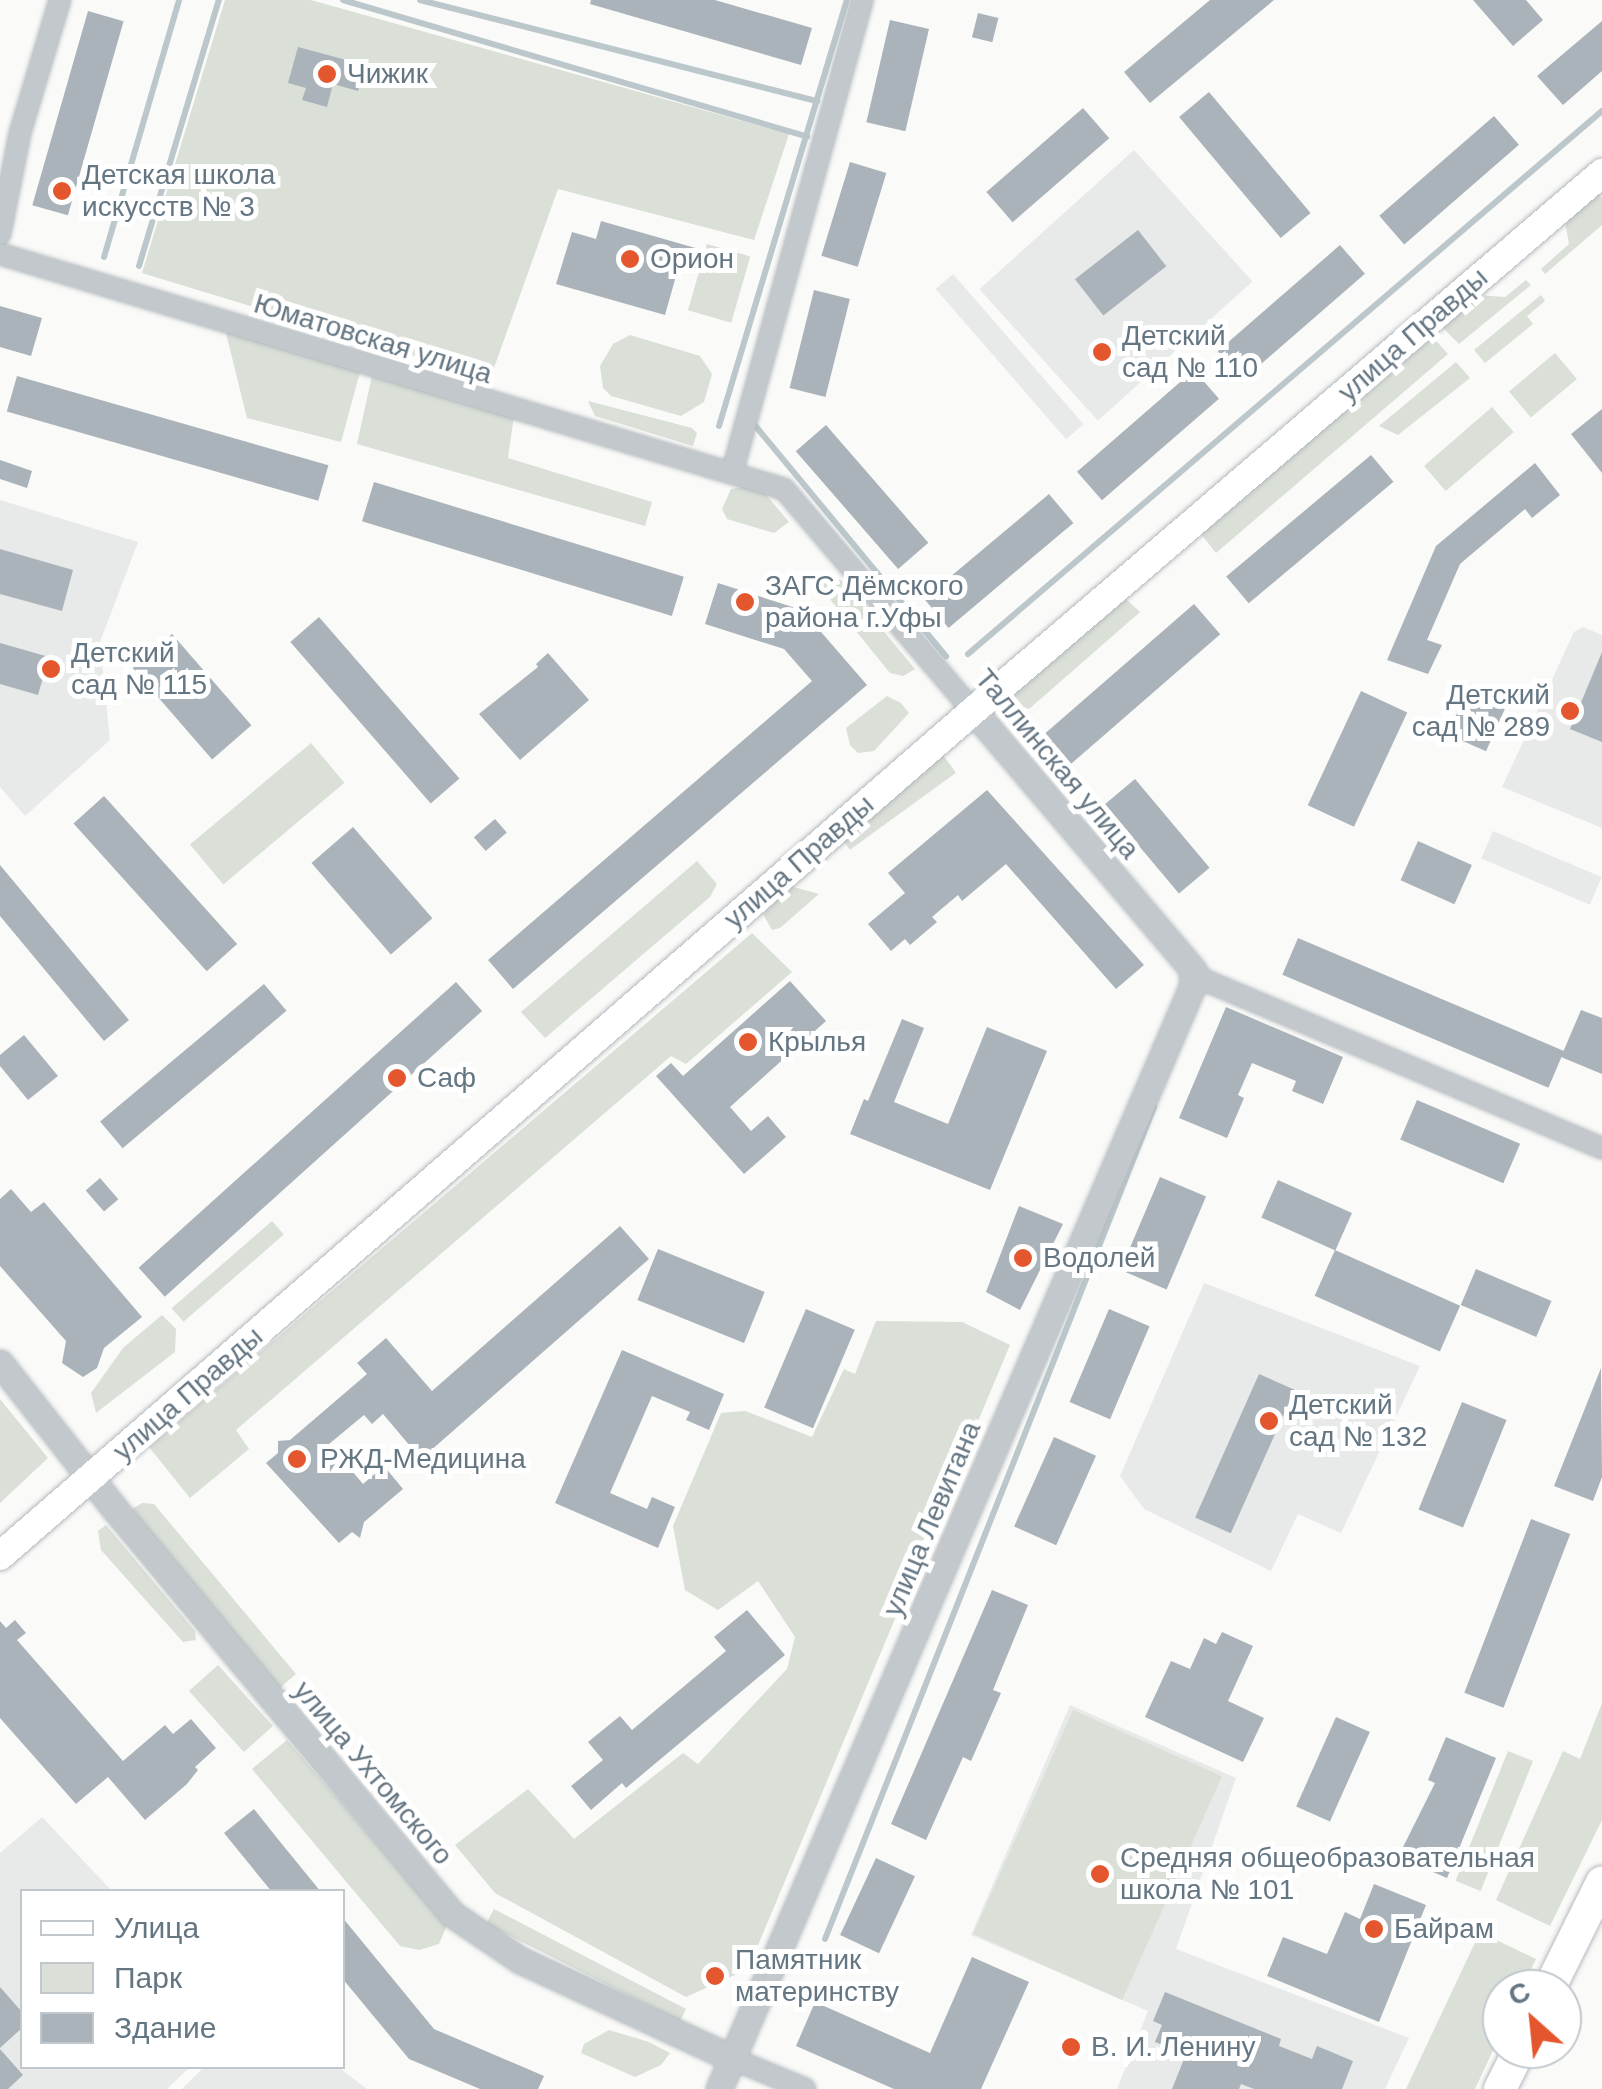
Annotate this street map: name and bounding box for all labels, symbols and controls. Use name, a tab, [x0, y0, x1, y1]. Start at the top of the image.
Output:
place label: Чижик	[347, 57, 428, 91]
marker: Чижик	[316, 63, 338, 85]
place label: Детская школа искусств № 3	[82, 158, 275, 224]
marker: Детская школа искусств № 3	[51, 180, 73, 202]
place label: Орион	[650, 242, 734, 276]
marker: Орион	[619, 248, 641, 270]
street label: улица Правды	[1331, 261, 1495, 409]
street label: Юматовская улица	[250, 287, 496, 391]
place label: Детский сад № 110	[1122, 319, 1258, 385]
marker: Детский сад № 110	[1091, 341, 1113, 363]
place label: ЗАГС Дёмского района г.Уфы	[765, 569, 964, 635]
marker: ЗАГС Дёмского района г.Уфы	[734, 591, 756, 613]
place label: Детский сад № 115	[71, 636, 207, 702]
marker: Детский сад № 115	[40, 658, 62, 680]
street label: Таллинская улица	[968, 662, 1146, 866]
place label: Детский сад № 289	[1412, 678, 1550, 744]
marker: Детский сад № 289	[1559, 700, 1581, 722]
street label: улица Правды	[717, 788, 881, 936]
place label: Крылья	[768, 1025, 866, 1059]
marker: Крылья	[737, 1031, 759, 1053]
place label: Саф	[417, 1061, 476, 1095]
marker: Саф	[386, 1067, 408, 1089]
place label: Водолей	[1043, 1241, 1155, 1275]
marker: Водолей	[1012, 1247, 1034, 1269]
street label: улица Правды	[106, 1320, 270, 1468]
place label: Детский сад № 132	[1289, 1388, 1427, 1454]
marker: Детский сад № 132	[1258, 1410, 1280, 1432]
street label: улица Левитана	[876, 1417, 988, 1621]
place label: РЖД-Медицина	[320, 1442, 526, 1476]
marker: РЖД-Медицина	[284, 1446, 310, 1472]
street label: улица Ухтомского	[286, 1674, 460, 1872]
place label: Средняя общеобразовательная школа № 101	[1120, 1841, 1535, 1907]
marker: Средняя общеобразовательная школа № 101	[1089, 1863, 1111, 1885]
legend	[20, 1889, 345, 2069]
text: Улица	[114, 1911, 199, 1944]
place label: Байрам	[1394, 1912, 1494, 1946]
marker: Байрам	[1363, 1918, 1385, 1940]
place label: Памятник материнству	[735, 1943, 899, 2009]
text: Парк	[114, 1961, 182, 1994]
marker: Памятник материнству	[704, 1965, 726, 1987]
north arrow	[1482, 1969, 1582, 2069]
text: С	[1503, 1975, 1535, 2012]
text: Здание	[114, 2011, 216, 2044]
place label: В. И. Ленину	[1091, 2030, 1255, 2064]
marker: В. И. Ленину	[1060, 2036, 1082, 2058]

